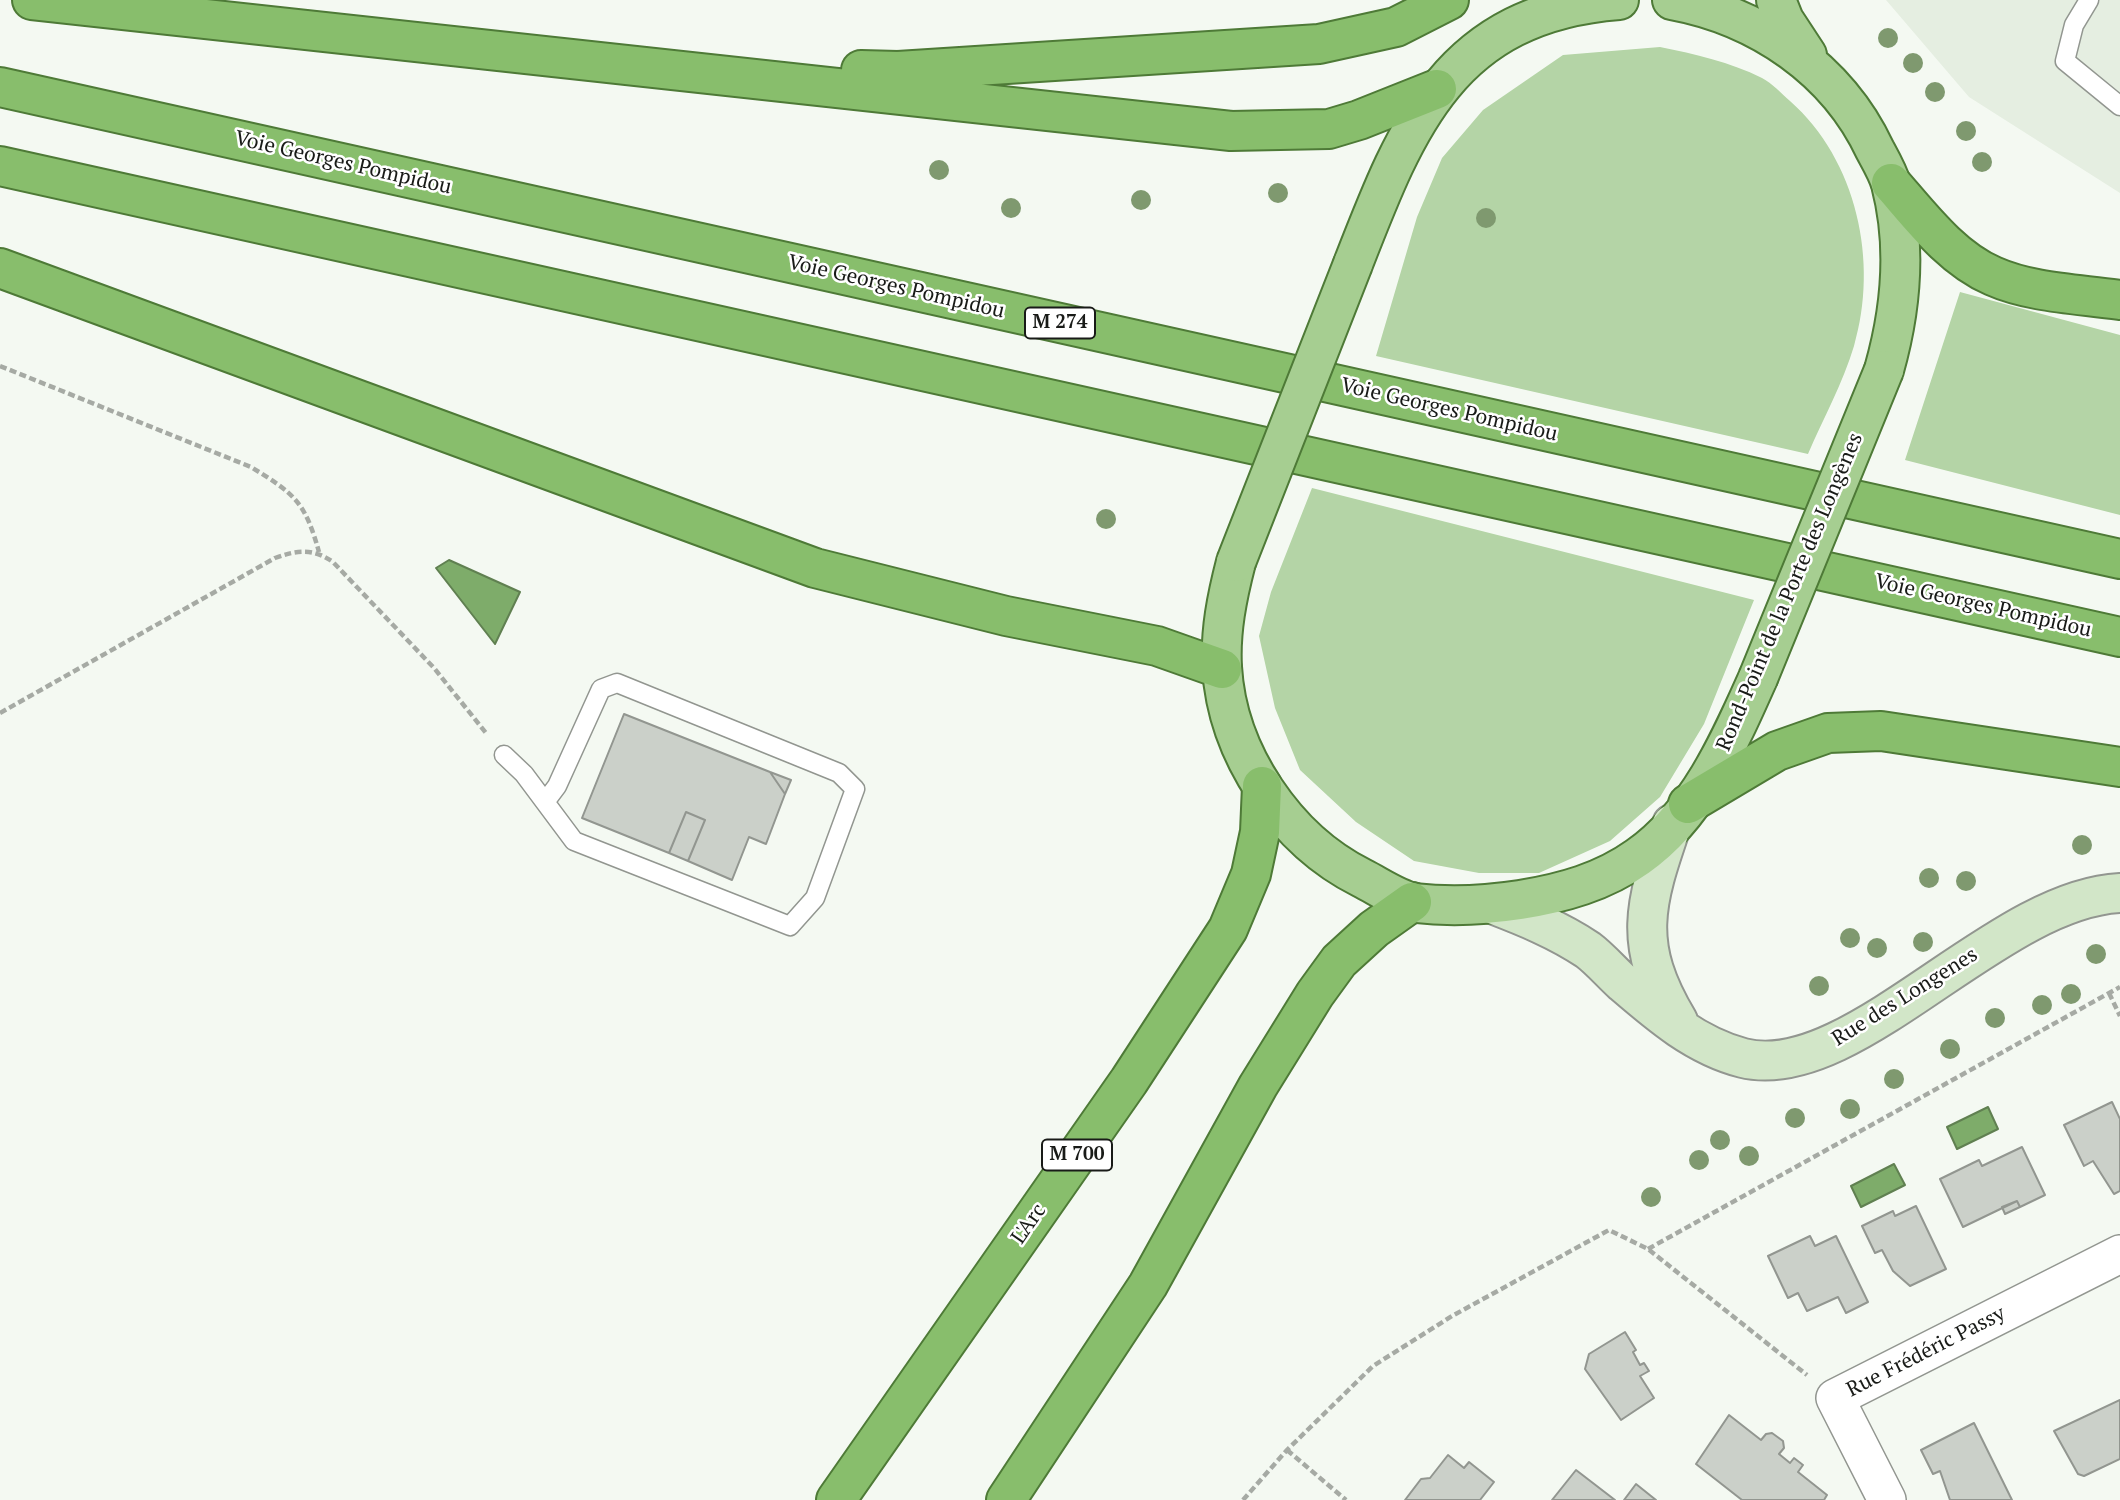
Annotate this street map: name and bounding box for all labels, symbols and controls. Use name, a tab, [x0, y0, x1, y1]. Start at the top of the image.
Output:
street label: Voie Georges Pompidou	[232, 126, 454, 200]
street label: Voie Georges Pompidou	[785, 250, 1007, 324]
road number: M 274	[1025, 308, 1095, 338]
street label: Voie Georges Pompidou	[1338, 373, 1560, 447]
street label: Rond-Point de la Porte des Longènes	[1711, 429, 1869, 755]
street label: Voie Georges Pompidou	[1872, 569, 2094, 643]
street label: Rue des Longenes	[1828, 942, 1982, 1052]
road number: M 700	[1042, 1140, 1112, 1170]
street label: L'Arc	[1006, 1199, 1052, 1249]
street label: Rue Frédéric Passy	[1843, 1301, 2009, 1403]

